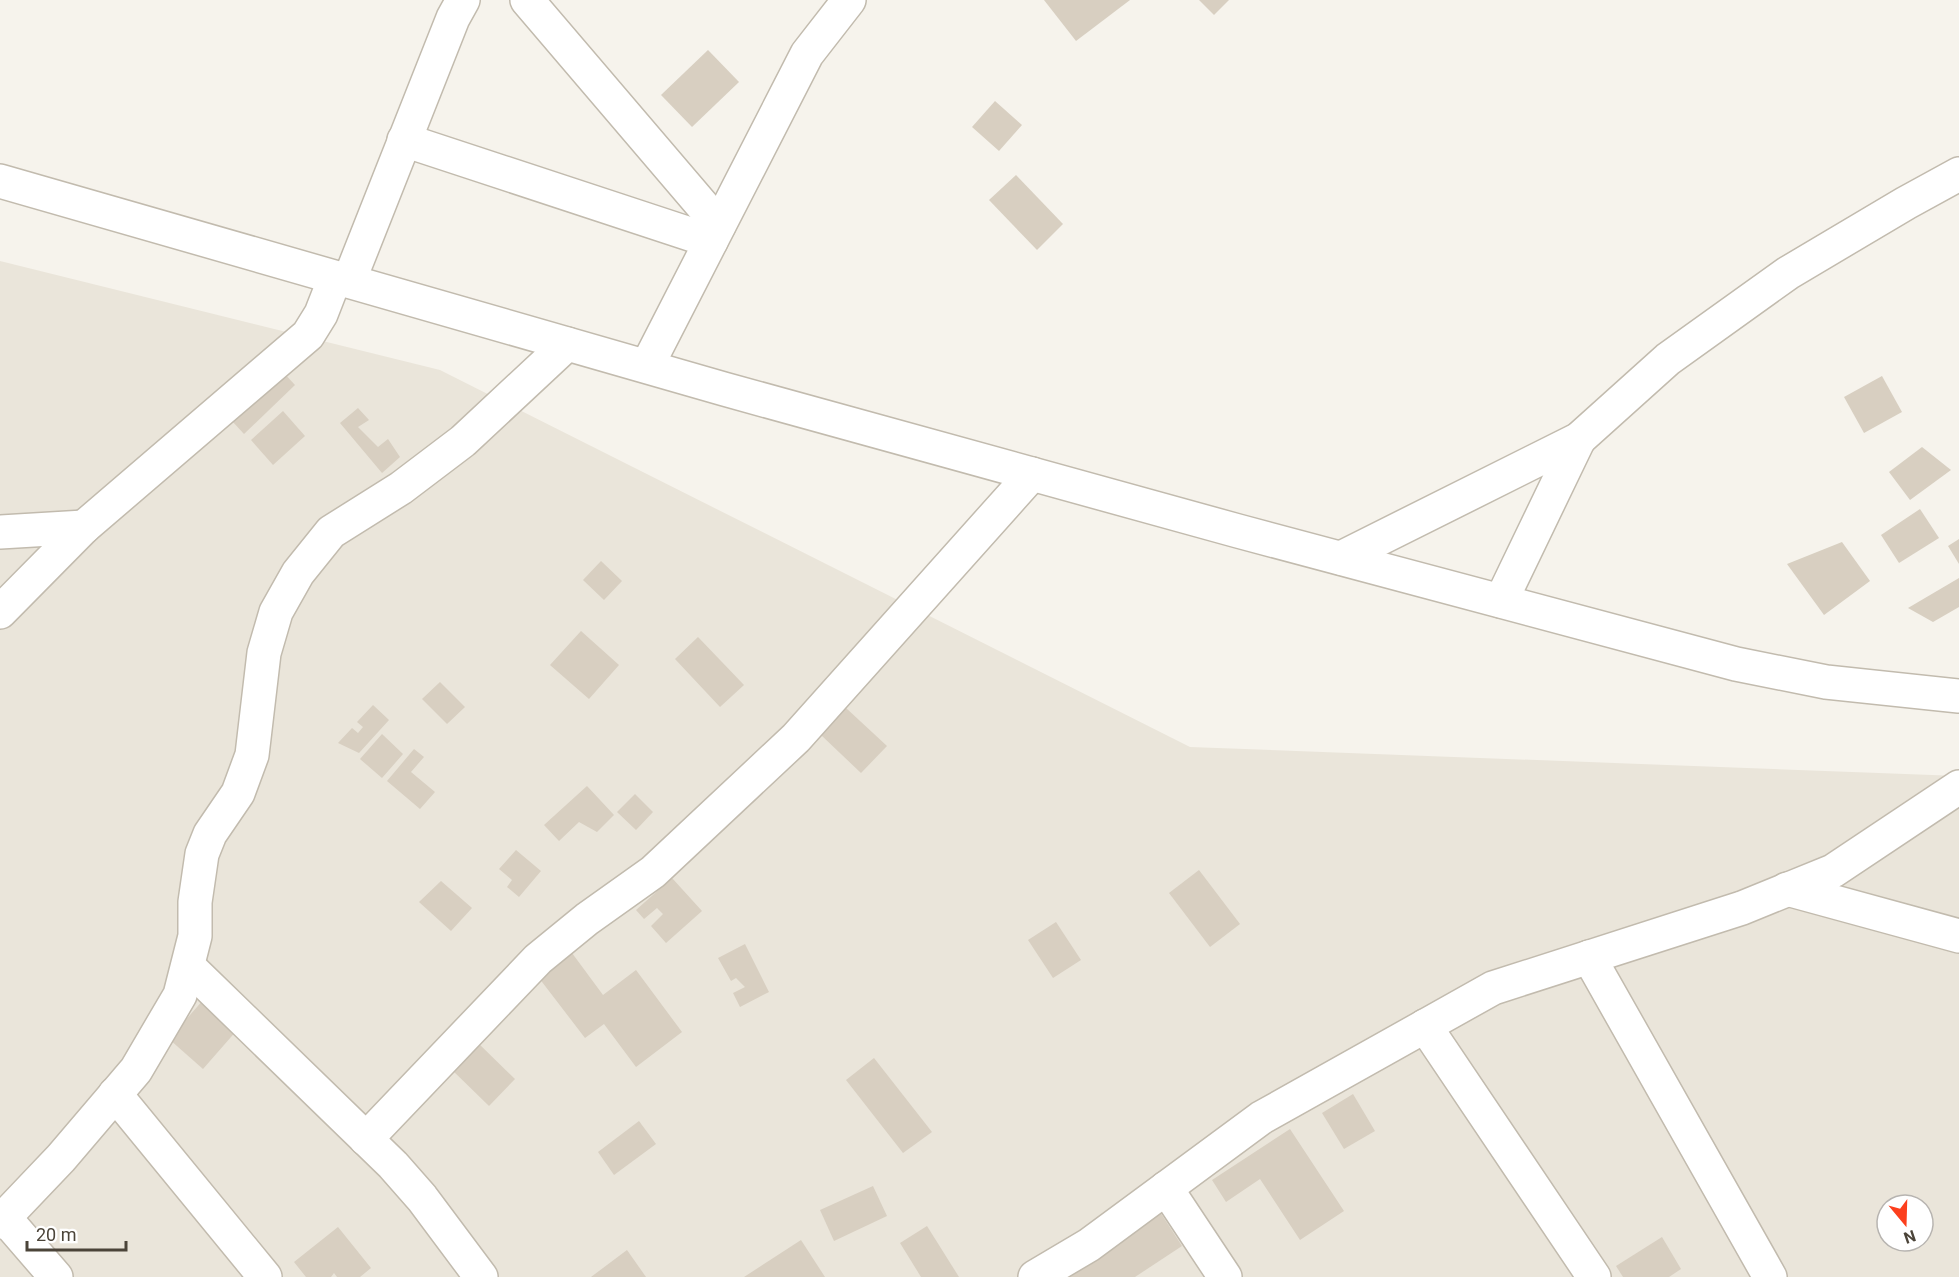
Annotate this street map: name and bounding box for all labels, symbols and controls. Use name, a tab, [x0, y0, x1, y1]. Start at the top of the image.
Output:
north arrow	[1875, 1193, 1935, 1253]
scale bar	[27, 1214, 126, 1252]
text: 20 m	[36, 1224, 76, 1245]
text: N	[1901, 1226, 1918, 1248]

